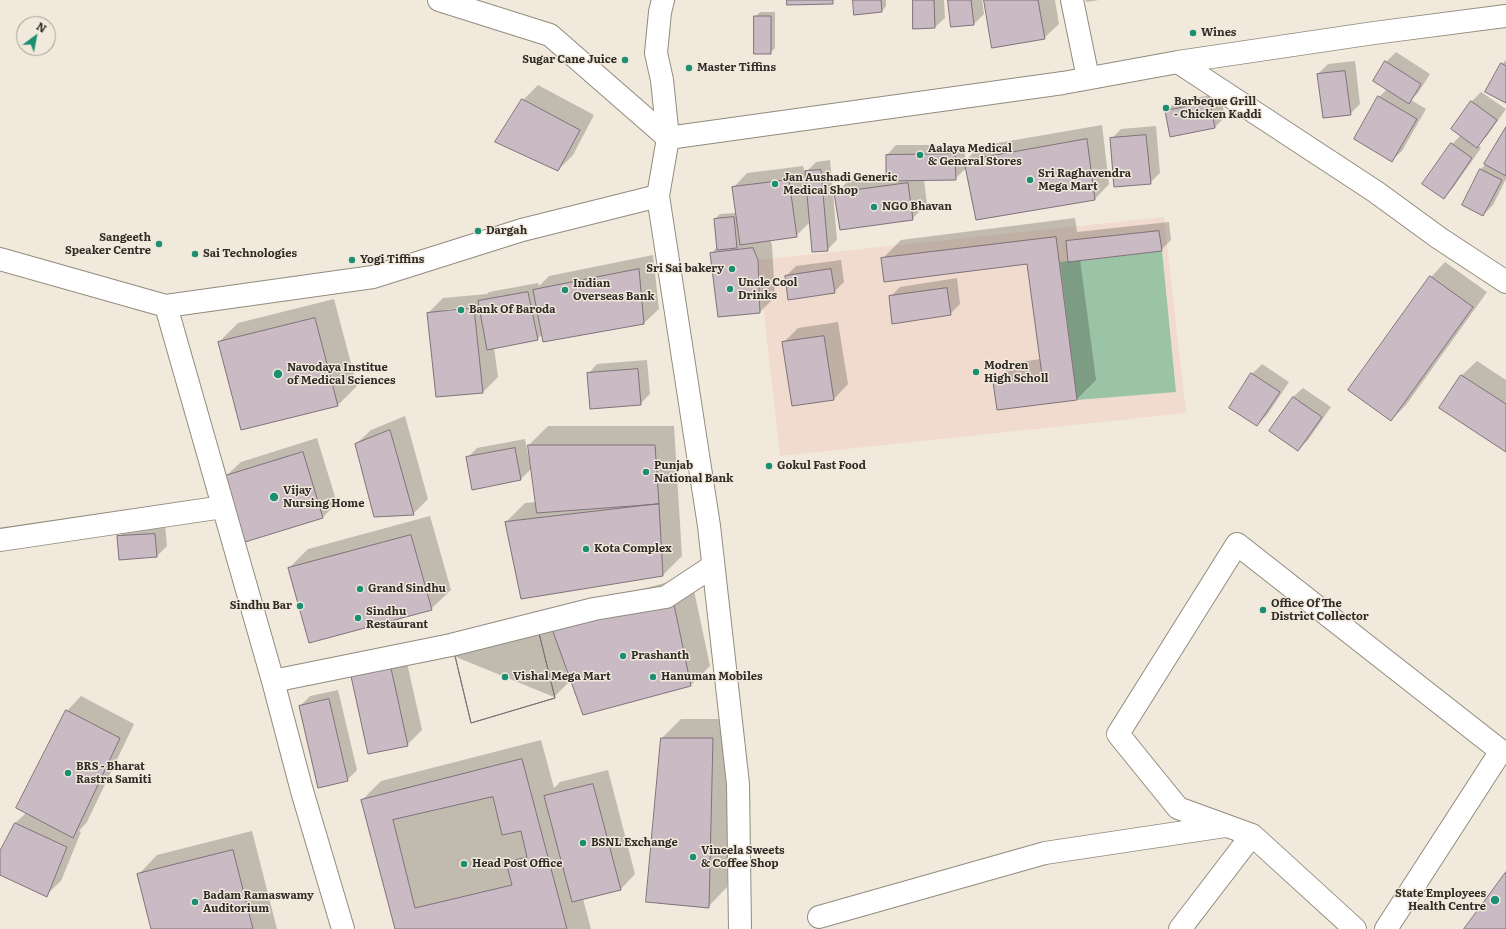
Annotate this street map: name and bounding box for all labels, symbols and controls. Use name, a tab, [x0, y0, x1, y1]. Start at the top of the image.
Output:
north arrow	[16, 16, 56, 56]
text: N	[34, 17, 50, 36]
place label: Wines	[1201, 26, 1236, 40]
marker: Wines	[1188, 28, 1198, 38]
place label: Sugar Cane Juice	[522, 53, 617, 67]
marker: Sugar Cane Juice	[620, 55, 630, 65]
place label: Master Tiffins	[697, 61, 776, 75]
marker: Master Tiffins	[684, 63, 694, 73]
place label: Barbeque Grill - Chicken Kaddi	[1174, 95, 1262, 121]
marker: Barbeque Grill - Chicken Kaddi	[1161, 103, 1171, 113]
place label: Aalaya Medical & General Stores	[928, 142, 1022, 168]
marker: Aalaya Medical & General Stores	[915, 150, 925, 160]
place label: Sri Raghavendra Mega Mart	[1038, 167, 1131, 193]
place label: Jan Aushadi Generic Medical Shop	[783, 171, 898, 197]
marker: Sri Raghavendra Mega Mart	[1025, 175, 1035, 185]
marker: Jan Aushadi Generic Medical Shop	[770, 179, 780, 189]
place label: NGO Bhavan	[882, 200, 952, 214]
marker: NGO Bhavan	[869, 202, 879, 212]
place label: Dargah	[486, 224, 527, 238]
marker: Dargah	[473, 226, 483, 236]
place label: Sangeeth Speaker Centre	[65, 231, 151, 257]
marker: Sangeeth Speaker Centre	[154, 239, 164, 249]
place label: Sai Technologies	[203, 247, 297, 261]
marker: Sai Technologies	[190, 249, 200, 259]
place label: Yogi Tiffins	[360, 253, 424, 267]
marker: Yogi Tiffins	[347, 255, 357, 265]
place label: Sri Sai bakery	[646, 262, 724, 276]
marker: Sri Sai bakery	[727, 264, 737, 274]
place label: Uncle Cool Drinks	[738, 276, 798, 302]
place label: Indian Overseas Bank	[573, 277, 655, 303]
marker: Uncle Cool Drinks	[725, 284, 735, 294]
marker: Indian Overseas Bank	[560, 285, 570, 295]
place label: Bank Of Baroda	[469, 303, 556, 317]
marker: Bank Of Baroda	[456, 305, 466, 315]
place label: Modren High Scholl	[984, 359, 1049, 385]
place label: Navodaya Institue of Medical Sciences	[287, 361, 395, 387]
marker: Modren High Scholl	[971, 367, 981, 377]
marker: Navodaya Institue of Medical Sciences	[272, 368, 284, 380]
place label: Punjab National Bank	[654, 459, 733, 485]
place label: Gokul Fast Food	[777, 459, 866, 473]
marker: Gokul Fast Food	[764, 461, 774, 471]
marker: Punjab National Bank	[641, 467, 651, 477]
place label: Vijay Nursing Home	[283, 484, 364, 510]
marker: Vijay Nursing Home	[268, 491, 280, 503]
place label: Kota Complex	[594, 542, 672, 556]
marker: Kota Complex	[581, 544, 591, 554]
place label: Grand Sindhu	[368, 582, 446, 596]
marker: Grand Sindhu	[355, 584, 365, 594]
place label: Office Of The District Collector	[1271, 597, 1369, 623]
place label: Sindhu Bar	[230, 599, 292, 613]
marker: Sindhu Bar	[295, 601, 305, 611]
place label: Sindhu Restaurant	[366, 605, 428, 631]
marker: Office Of The District Collector	[1258, 605, 1268, 615]
marker: Sindhu Restaurant	[353, 613, 363, 623]
place label: Prashanth	[631, 649, 689, 663]
marker: Prashanth	[618, 651, 628, 661]
place label: Vishal Mega Mart	[513, 670, 611, 684]
place label: Hanuman Mobiles	[661, 670, 762, 684]
marker: Vishal Mega Mart	[500, 672, 510, 682]
marker: Hanuman Mobiles	[648, 672, 658, 682]
place label: BRS - Bharat Rastra Samiti	[76, 760, 151, 786]
marker: BRS - Bharat Rastra Samiti	[63, 768, 73, 778]
place label: BSNL Exchange	[591, 836, 678, 850]
marker: BSNL Exchange	[578, 838, 588, 848]
place label: Vineela Sweets & Coffee Shop	[701, 844, 785, 870]
marker: Vineela Sweets & Coffee Shop	[688, 852, 698, 862]
place label: Head Post Office	[472, 857, 562, 871]
marker: Head Post Office	[459, 859, 469, 869]
place label: State Employees Health Centre	[1395, 887, 1486, 913]
place label: Badam Ramaswamy Auditorium	[203, 889, 314, 915]
marker: State Employees Health Centre	[1489, 894, 1501, 906]
marker: Badam Ramaswamy Auditorium	[190, 897, 200, 907]

